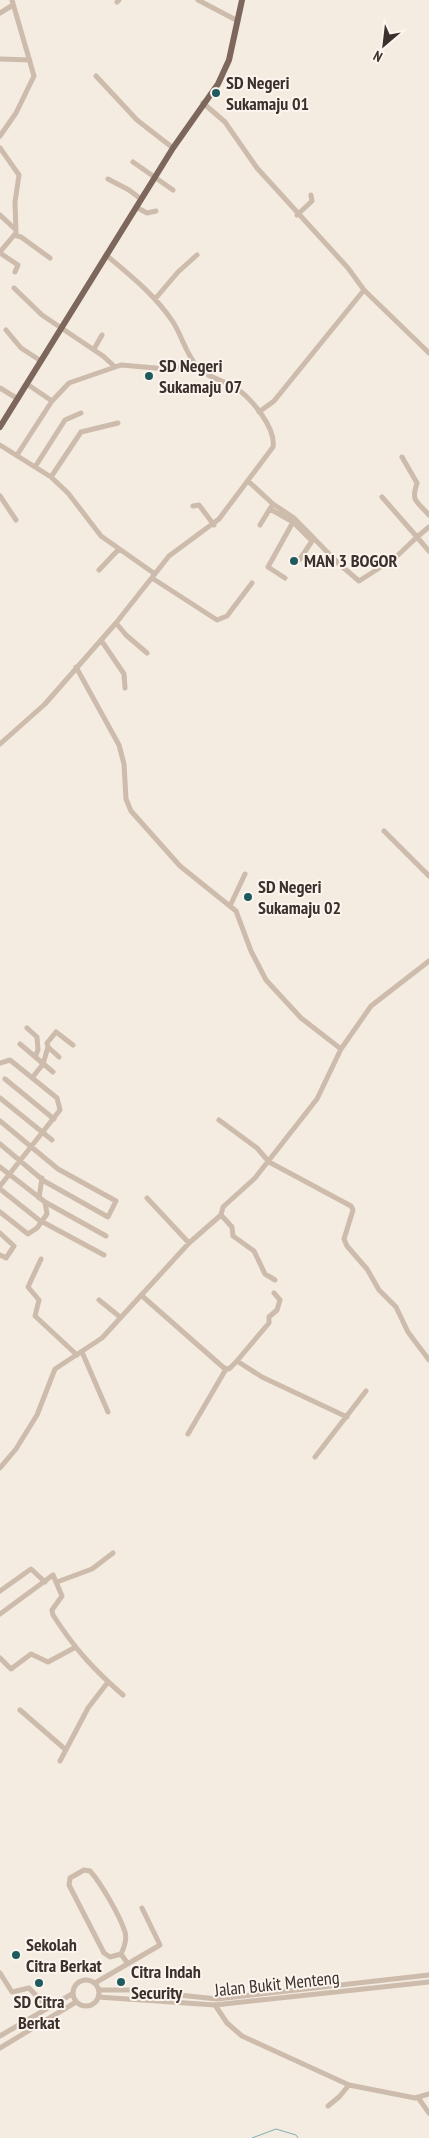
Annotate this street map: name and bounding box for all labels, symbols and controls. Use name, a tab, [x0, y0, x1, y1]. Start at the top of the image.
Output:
north arrow	[359, 20, 409, 70]
text: N	[370, 47, 385, 66]
place label: SD Negeri Sukamaju 01	[226, 71, 309, 115]
marker: SD Negeri Sukamaju 01	[210, 87, 222, 99]
place label: SD Negeri Sukamaju 07	[159, 354, 242, 398]
marker: SD Negeri Sukamaju 07	[143, 370, 155, 382]
place label: MAN 3 BOGOR	[304, 549, 398, 572]
marker: MAN 3 BOGOR	[288, 555, 300, 567]
place label: SD Negeri Sukamaju 02	[258, 875, 341, 919]
marker: SD Negeri Sukamaju 02	[242, 891, 254, 903]
place label: Sekolah Citra Berkat	[26, 1933, 103, 1977]
marker: Sekolah Citra Berkat	[10, 1949, 22, 1961]
place label: Citra Indah Security	[131, 1960, 201, 2004]
street label: Jalan Bukit Menteng	[212, 1966, 340, 2002]
marker: Citra Indah Security	[115, 1976, 127, 1988]
marker: SD Citra Berkat	[33, 1977, 45, 1989]
place label: SD Citra Berkat	[13, 1990, 65, 2034]

